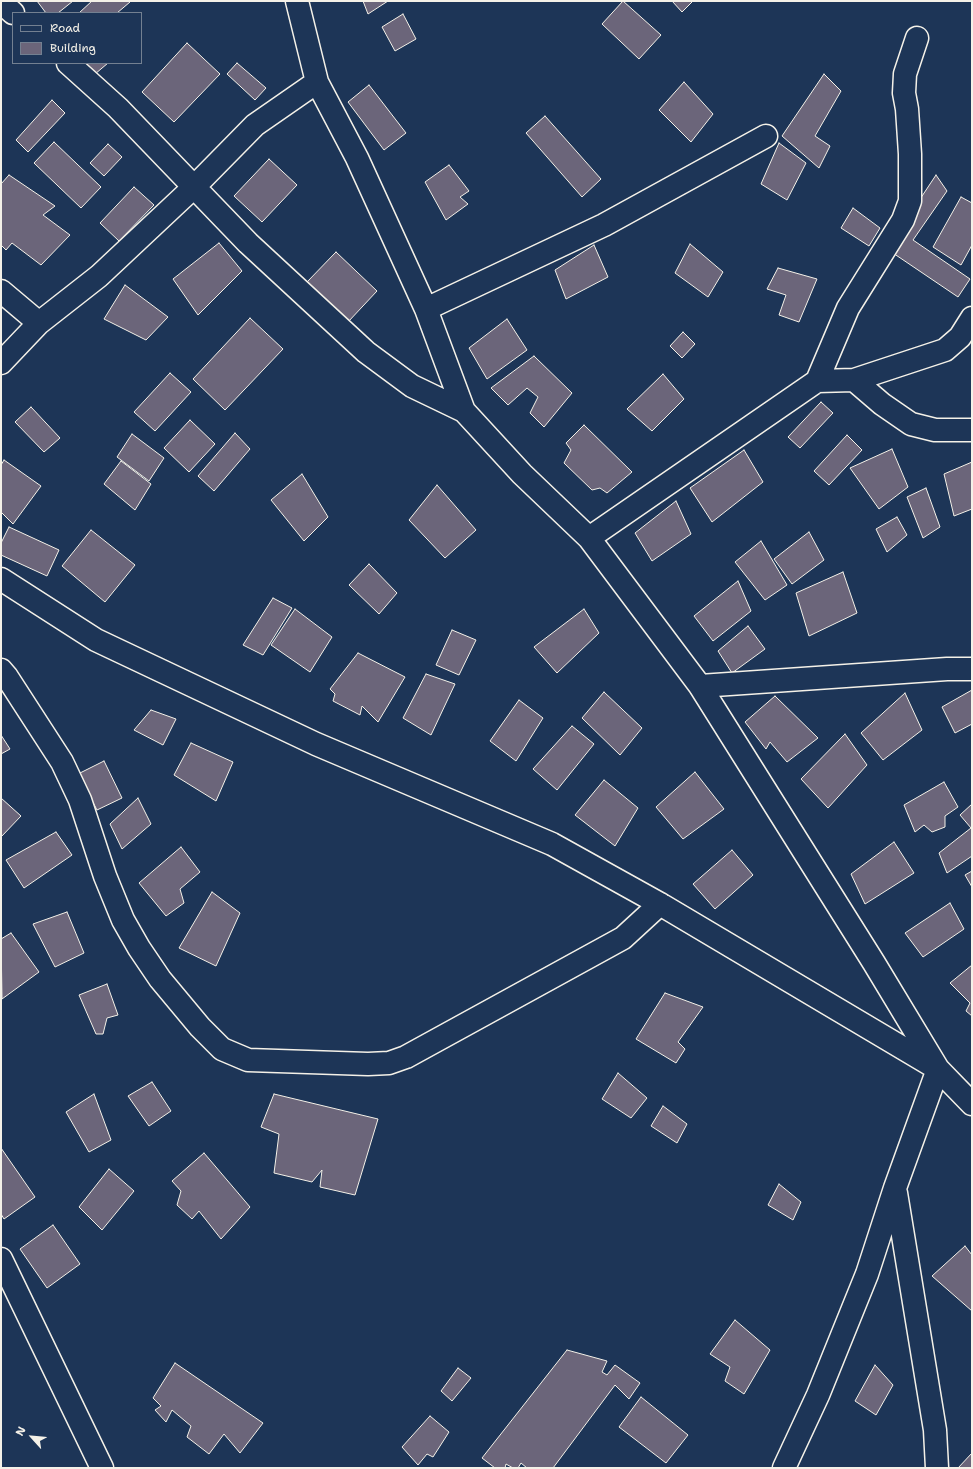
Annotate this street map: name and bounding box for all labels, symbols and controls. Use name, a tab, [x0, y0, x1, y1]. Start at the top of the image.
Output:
legend	[12, 12, 142, 64]
text: Road	[50, 20, 80, 36]
text: Building	[50, 40, 96, 56]
north arrow	[12, 1417, 52, 1457]
text: N	[12, 1424, 30, 1439]

